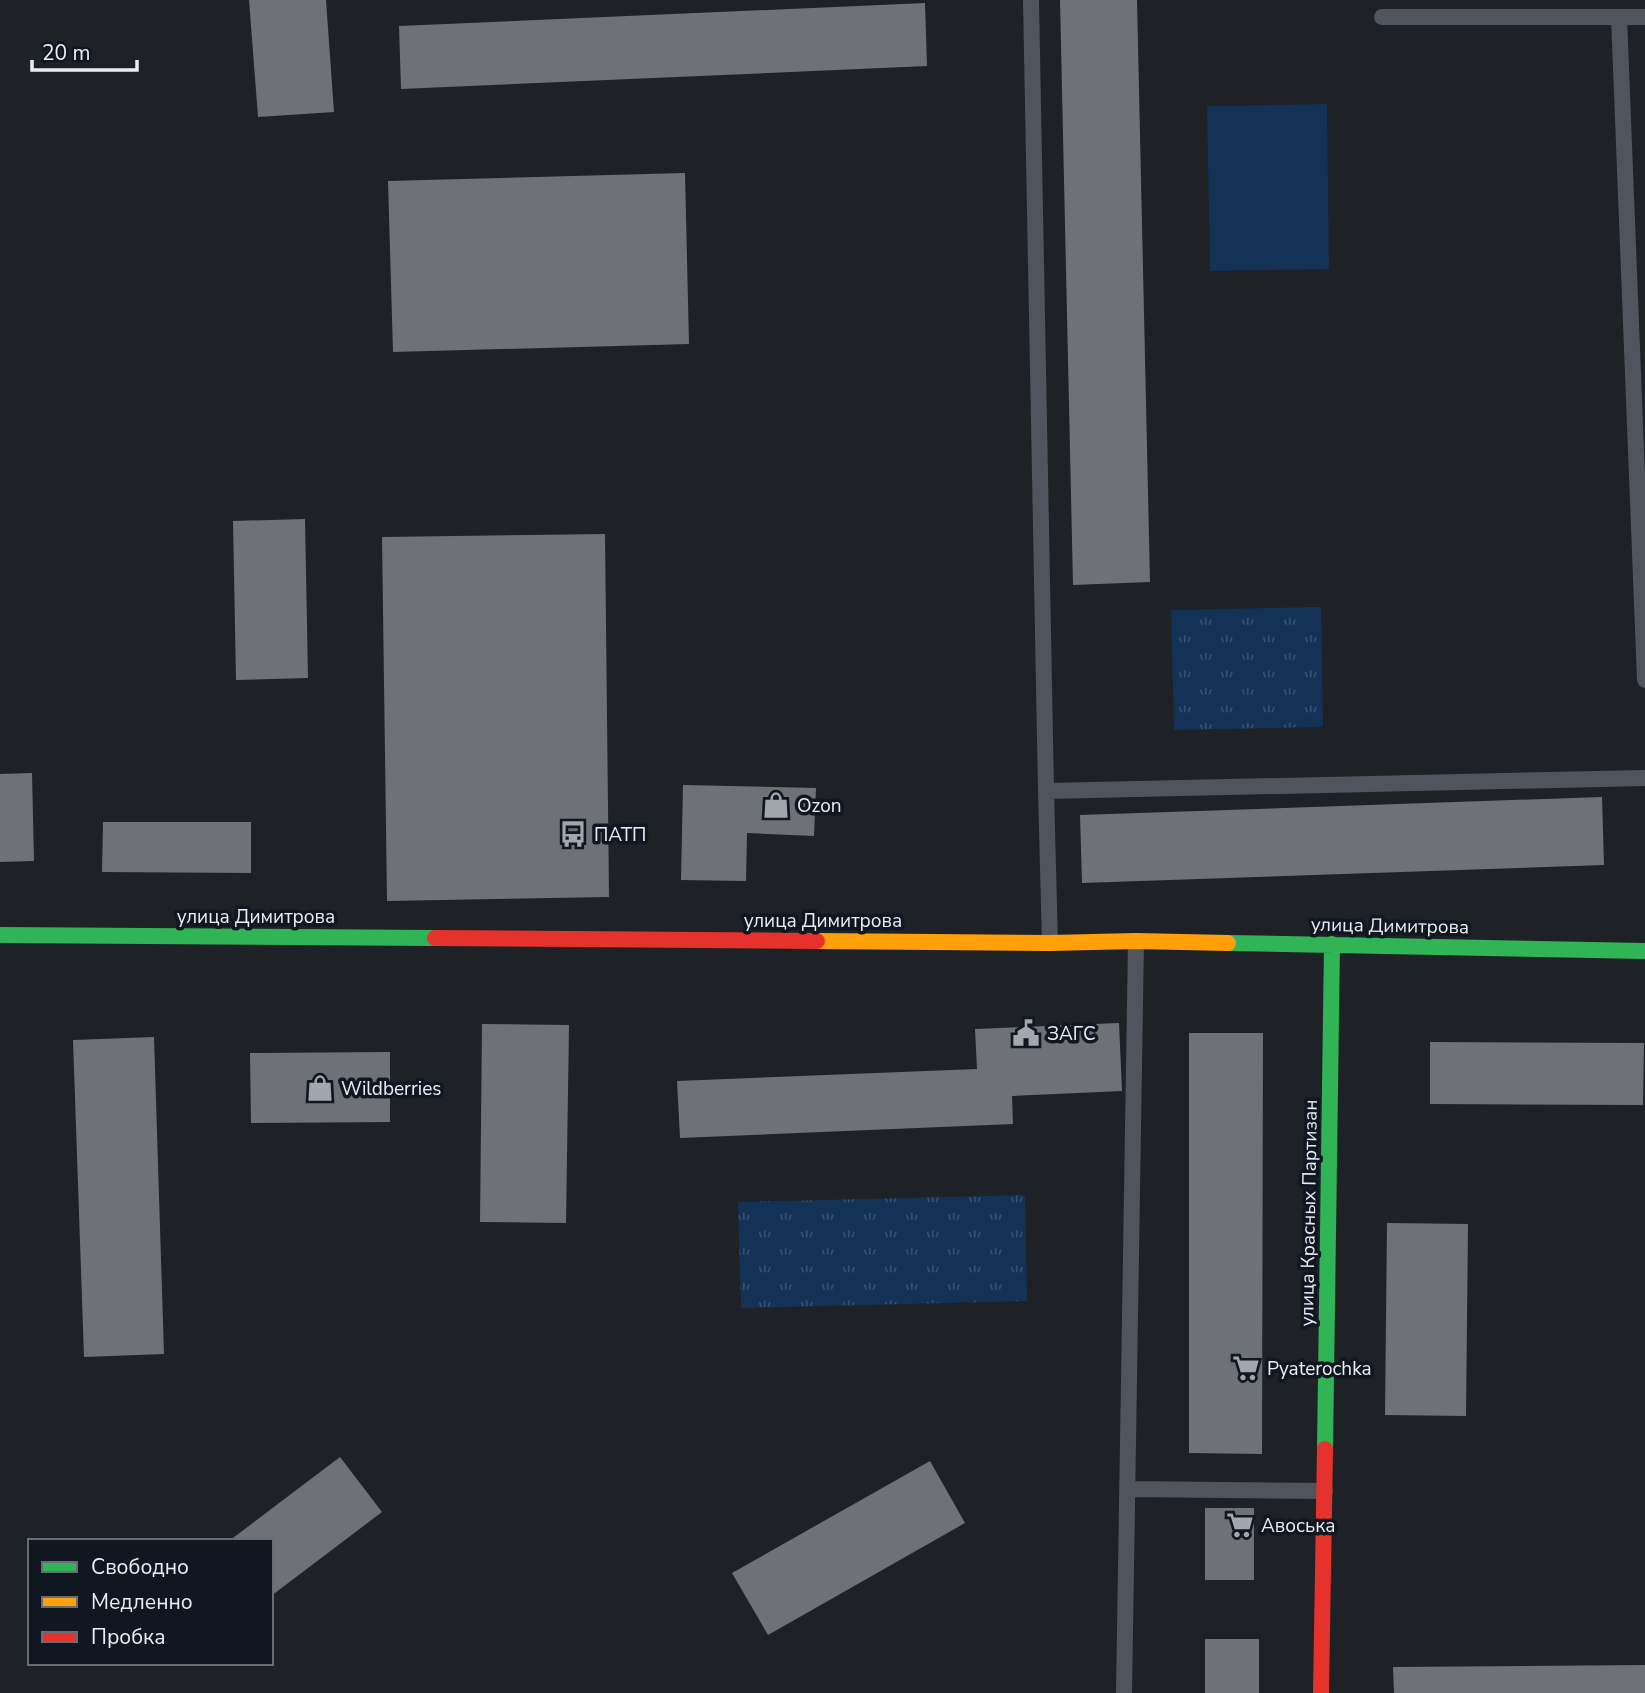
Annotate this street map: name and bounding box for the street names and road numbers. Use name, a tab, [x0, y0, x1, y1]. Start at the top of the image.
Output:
street label: улица Димитрова	[177, 904, 335, 930]
street label: улица Димитрова	[744, 908, 902, 934]
street label: улица Димитрова	[1311, 912, 1469, 940]
street label: улица Красных Партизан	[1294, 1099, 1324, 1327]

